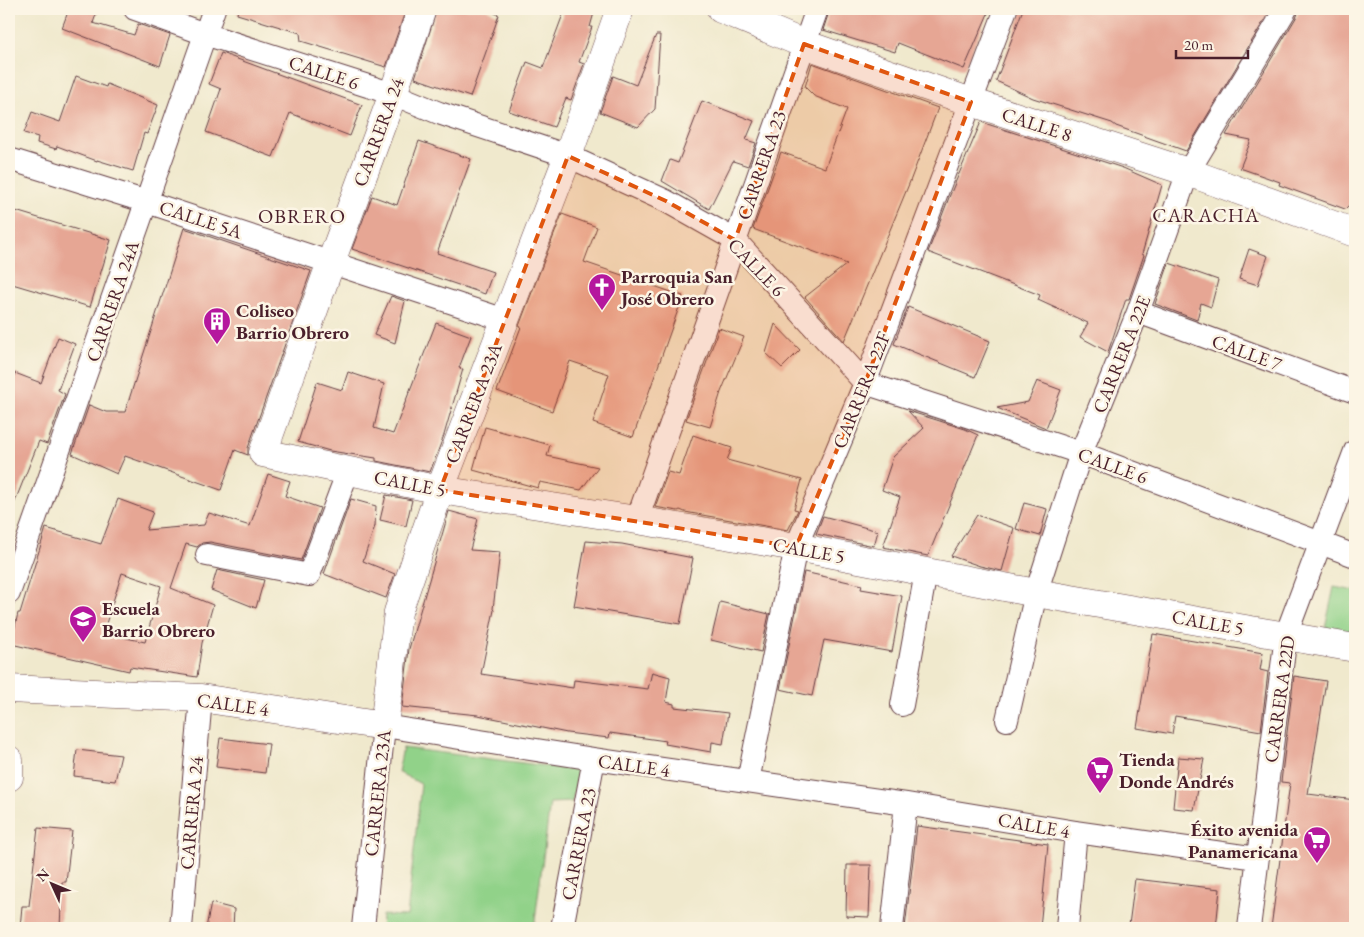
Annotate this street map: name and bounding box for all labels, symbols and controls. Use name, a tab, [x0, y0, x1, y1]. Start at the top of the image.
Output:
scale bar	[1176, 28, 1249, 60]
text: 20 m	[1184, 35, 1213, 54]
street label: CALLE 6	[286, 49, 362, 96]
street label: CARRERA 24	[347, 74, 410, 190]
street label: CALLE 8	[999, 101, 1075, 148]
street label: CARRERA 23	[731, 107, 792, 223]
street label: CALLE 5A	[156, 194, 246, 245]
district label: CARACHA	[1152, 202, 1260, 228]
district label: OBRERO	[258, 203, 346, 229]
street label: CALLE 6	[722, 233, 791, 302]
street label: CARRERA 24A	[80, 236, 145, 365]
place label: Parroquia San José Obrero	[619, 264, 733, 311]
church icon: Parroquia San José Obrero	[587, 272, 617, 311]
street label: CARRERA 22E	[1087, 291, 1157, 417]
place label: Coliseo Barrio Obrero	[236, 298, 350, 345]
building icon: Coliseo Barrio Obrero	[202, 306, 232, 345]
street label: CARRERA 22F	[827, 328, 896, 452]
street label: CALLE 7	[1209, 328, 1286, 377]
street label: CARRERA 23A	[439, 339, 508, 467]
street label: CALLE 6	[1075, 441, 1151, 490]
street label: CALLE 5	[372, 464, 448, 503]
street label: CALLE 5	[771, 532, 847, 569]
place label: Escuela Barrio Obrero	[102, 596, 216, 643]
school or university icon: Escuela Barrio Obrero	[68, 604, 98, 643]
street label: CALLE 5	[1170, 604, 1246, 641]
street label: CARRERA 22D	[1258, 634, 1301, 764]
street label: CALLE 4	[195, 687, 271, 722]
street label: CARRERA 23A	[358, 728, 397, 858]
place label: Tienda Donde Andrés	[1119, 747, 1234, 794]
street label: CALLE 4	[596, 748, 672, 783]
street label: CARRERA 24	[174, 754, 209, 871]
supermarket icon: Tienda Donde Andrés	[1085, 755, 1115, 794]
street label: CARRERA 23	[555, 786, 602, 902]
street label: CALLE 4	[996, 807, 1073, 844]
place label: Éxito avenida Panamericana	[1188, 817, 1299, 864]
supermarket icon: Éxito avenida Panamericana	[1302, 825, 1332, 864]
north arrow	[28, 860, 78, 910]
text: N	[32, 864, 54, 885]

